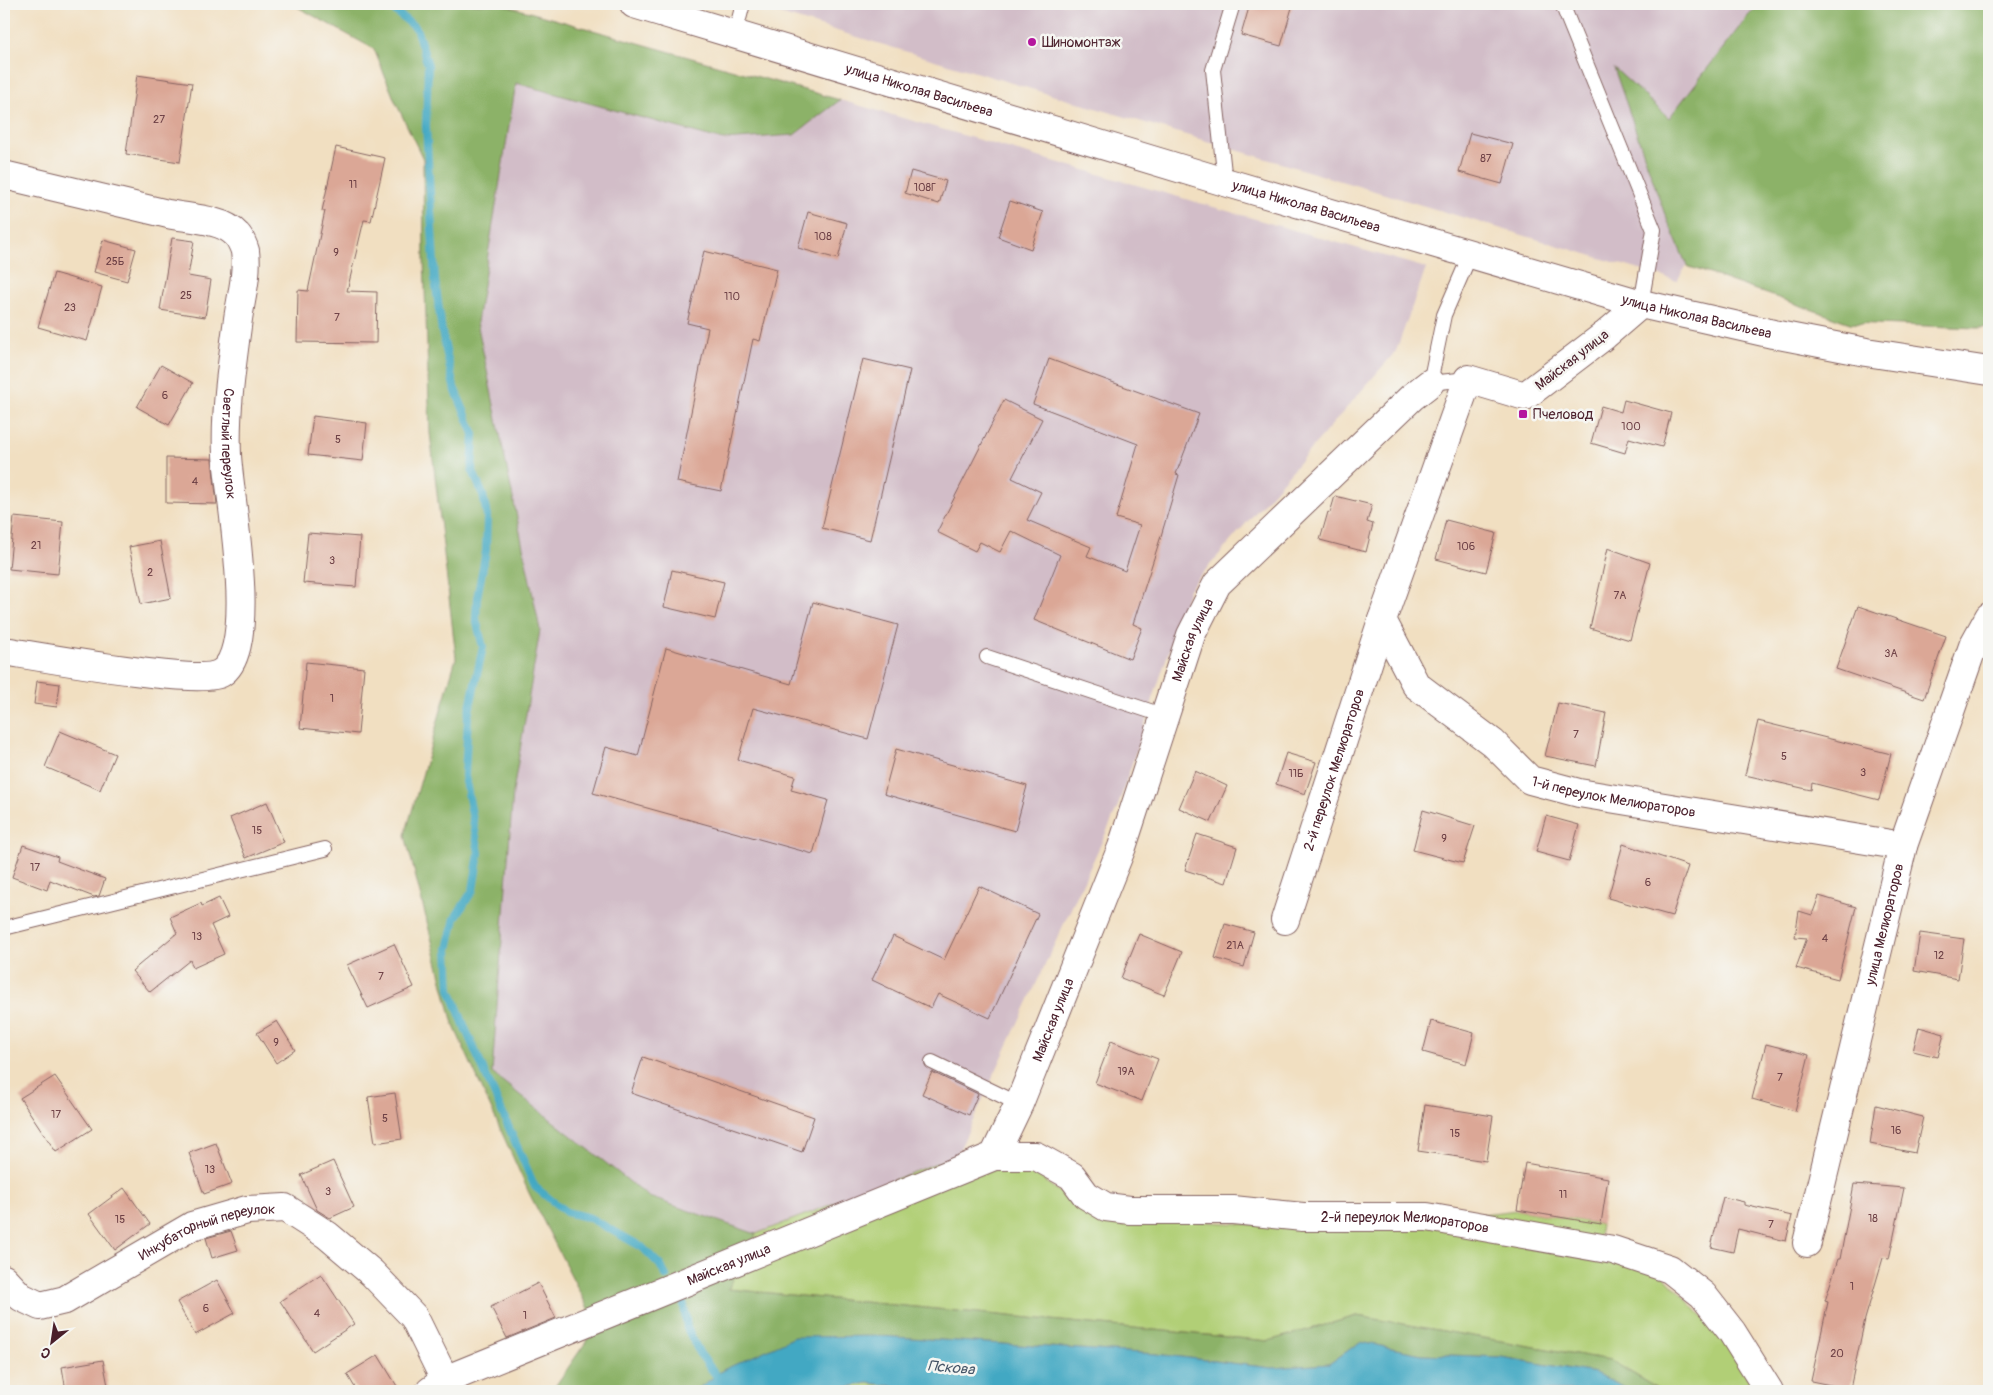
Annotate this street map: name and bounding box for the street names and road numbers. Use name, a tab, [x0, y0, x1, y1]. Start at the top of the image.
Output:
street label: улица Николая Васильева	[843, 59, 995, 120]
street label: улица Николая Васильева	[1229, 176, 1382, 236]
street label: улица Николая Васильева	[1619, 290, 1773, 342]
street label: Майская улица	[1532, 326, 1612, 394]
street label: Светлый переулок	[218, 387, 240, 500]
street label: Майская улица	[1168, 595, 1217, 684]
street label: 2-й переулок Мелиораторов	[1300, 686, 1368, 853]
street label: 1-й переулок Мелиораторов	[1530, 772, 1697, 820]
street label: улица Мелиораторов	[1861, 861, 1907, 988]
street label: Майская улица	[1028, 975, 1077, 1064]
street label: Инкубаторный переулок	[136, 1200, 276, 1264]
street label: 2-й переулок Мелиораторов	[1321, 1209, 1491, 1236]
street label: Майская улица	[684, 1240, 773, 1289]

